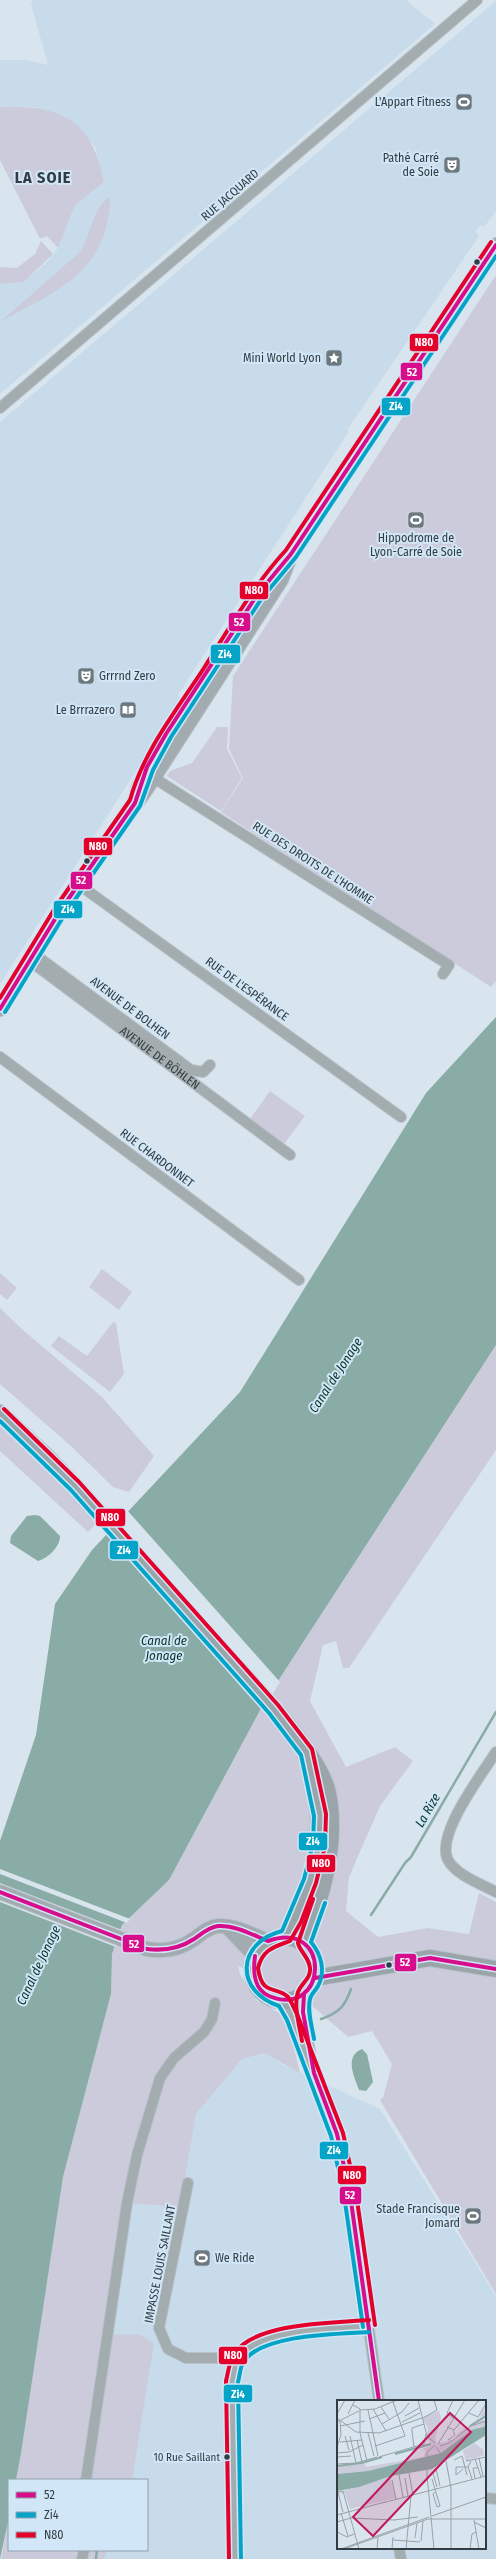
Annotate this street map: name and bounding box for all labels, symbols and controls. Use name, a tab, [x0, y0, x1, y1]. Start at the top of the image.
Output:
sports icon: L'Appart Fitness	[454, 92, 474, 112]
place label: L'Appart Fitness	[375, 95, 451, 109]
place label: Pathé Carré de Soie	[383, 151, 439, 179]
theatre icon: Pathé Carré de Soie	[442, 155, 462, 175]
street label: RUE JACQUARD	[198, 166, 262, 224]
district label: LA SOIE	[15, 168, 71, 187]
unlabelled marker	[472, 257, 482, 267]
line badge: N80	[409, 333, 439, 352]
text: N80	[415, 336, 433, 349]
place icon: Mini World Lyon	[324, 348, 344, 368]
place label: Mini World Lyon	[243, 351, 321, 365]
line badge: 52	[400, 362, 423, 381]
text: 52	[407, 366, 417, 379]
line badge: Zi4	[381, 397, 411, 416]
text: Zi4	[389, 400, 403, 413]
sports icon: Hippodrome de Lyon-Carré de Soie	[406, 510, 426, 530]
place label: Hippodrome de Lyon-Carré de Soie	[370, 531, 462, 559]
line badge: N80	[239, 581, 269, 600]
text: N80	[245, 584, 263, 597]
line badge: 52	[228, 612, 251, 632]
text: 52	[234, 616, 244, 629]
line badge: Zi4	[210, 644, 241, 664]
text: Zi4	[218, 648, 232, 661]
theatre icon: Grrrnd Zero	[76, 666, 96, 686]
place label: Grrrnd Zero	[99, 669, 156, 683]
library icon: Le Brrrazero	[118, 700, 138, 720]
place label: Le Brrrazero	[56, 703, 115, 717]
street label: RUE DES DROITS DE L'HOMME	[250, 819, 376, 907]
line badge: N80	[83, 837, 113, 856]
text: N80	[89, 840, 107, 853]
unlabelled marker	[82, 856, 92, 866]
line badge: 52	[70, 871, 93, 890]
text: 52	[76, 874, 86, 887]
line badge: Zi4	[53, 900, 83, 919]
text: Zi4	[61, 903, 75, 916]
street label: RUE DE L'ESPÉRANCE	[203, 953, 292, 1024]
street label: AVENUE DE BOLHEN	[88, 974, 172, 1042]
street label: AVENUE DE BÖHLEN	[117, 1024, 202, 1092]
street label: RUE CHARDONNET	[117, 1126, 197, 1190]
water label: Canal de Jonage	[306, 1335, 365, 1415]
line badge: N80	[95, 1508, 126, 1527]
text: N80	[101, 1511, 119, 1524]
line badge: Zi4	[109, 1540, 139, 1560]
text: Zi4	[117, 1544, 131, 1557]
water label: Canal de Jonage	[141, 1633, 187, 1663]
water label: La Rize	[412, 1791, 443, 1830]
line badge: Zi4	[298, 1832, 328, 1851]
text: Zi4	[306, 1835, 320, 1848]
line badge: N80	[306, 1854, 336, 1873]
text: N80	[312, 1857, 330, 1870]
water label: Canal de Jonage	[13, 1923, 63, 2007]
line badge: 52	[122, 1934, 145, 1953]
text: 52	[129, 1938, 139, 1951]
line badge: 52	[394, 1953, 417, 1972]
text: 52	[400, 1956, 410, 1969]
unlabelled marker	[384, 1960, 394, 1970]
line badge: Zi4	[319, 2141, 349, 2160]
text: Zi4	[327, 2144, 341, 2157]
line badge: N80	[337, 2165, 367, 2185]
text: N80	[343, 2169, 361, 2182]
line badge: 52	[339, 2186, 362, 2205]
text: 52	[345, 2189, 355, 2202]
place label: Stade Francisque Jomard	[376, 2202, 460, 2230]
street label: IMPASSE LOUIS SAILLANT	[142, 2203, 178, 2324]
sports icon: Stade Francisque Jomard	[463, 2206, 483, 2226]
sports icon: We Ride	[192, 2248, 212, 2268]
place label: We Ride	[215, 2251, 255, 2265]
line badge: N80	[218, 2346, 248, 2365]
text: N80	[224, 2349, 242, 2362]
line badge: Zi4	[223, 2384, 253, 2403]
text: Zi4	[231, 2388, 245, 2401]
inset map	[337, 2400, 486, 2549]
place label: 10 Rue Saillant	[153, 2451, 220, 2464]
marker: 10 Rue Saillant	[222, 2452, 232, 2462]
legend	[8, 2479, 148, 2551]
text: 52	[44, 2488, 55, 2502]
text: Zi4	[44, 2508, 59, 2522]
text: N80	[44, 2528, 64, 2542]

